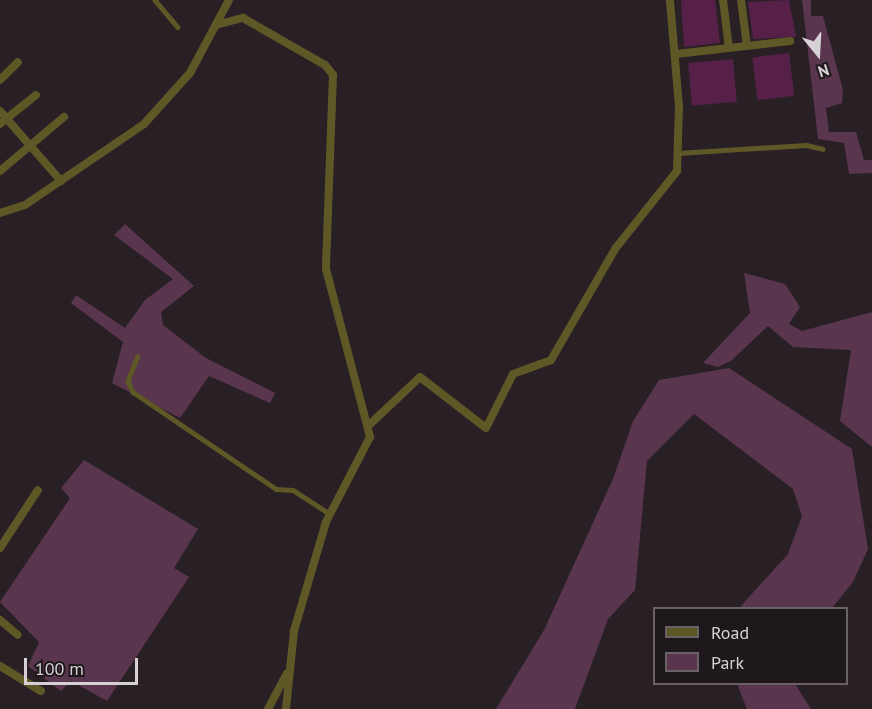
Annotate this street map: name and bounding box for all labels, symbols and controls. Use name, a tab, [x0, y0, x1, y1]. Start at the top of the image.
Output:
north arrow	[788, 24, 848, 84]
text: N	[815, 60, 832, 82]
legend	[653, 607, 848, 685]
text: Road	[711, 621, 749, 644]
scale bar	[27, 646, 141, 684]
text: Park	[711, 651, 744, 674]
text: 100 m	[35, 657, 84, 680]

